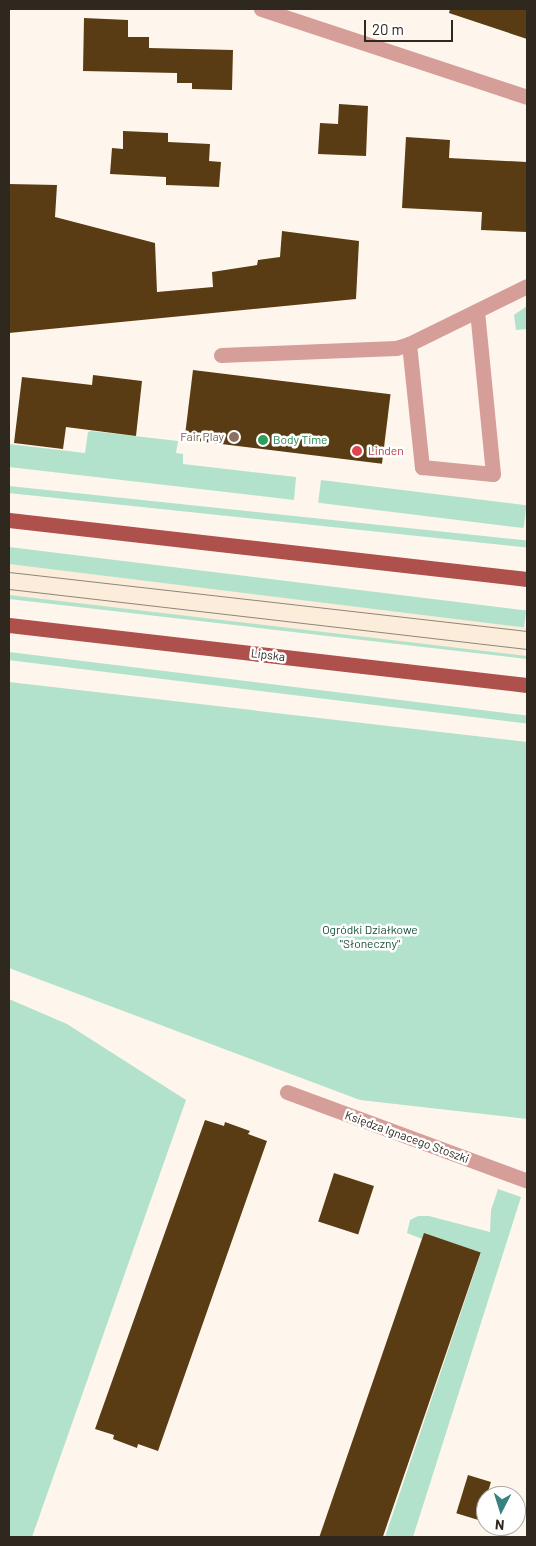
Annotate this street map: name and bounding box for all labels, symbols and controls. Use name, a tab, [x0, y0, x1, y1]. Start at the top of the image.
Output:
scale bar	[366, 10, 455, 42]
text: 20 m	[372, 20, 404, 38]
place label: Fair Play	[180, 430, 224, 444]
marker: Fair Play	[228, 431, 240, 443]
place label: Body Time	[273, 433, 328, 447]
marker: Body Time	[257, 434, 269, 446]
marker: Linden	[350, 444, 364, 458]
place label: Linden	[368, 444, 404, 458]
street label: Lipska	[250, 646, 286, 664]
park label: Ogródki Działkowe "Słoneczny"	[322, 923, 418, 951]
street label: Księdza Ignacego Stoszki	[343, 1108, 471, 1166]
north arrow	[476, 1486, 526, 1536]
text: N	[494, 1517, 505, 1534]

